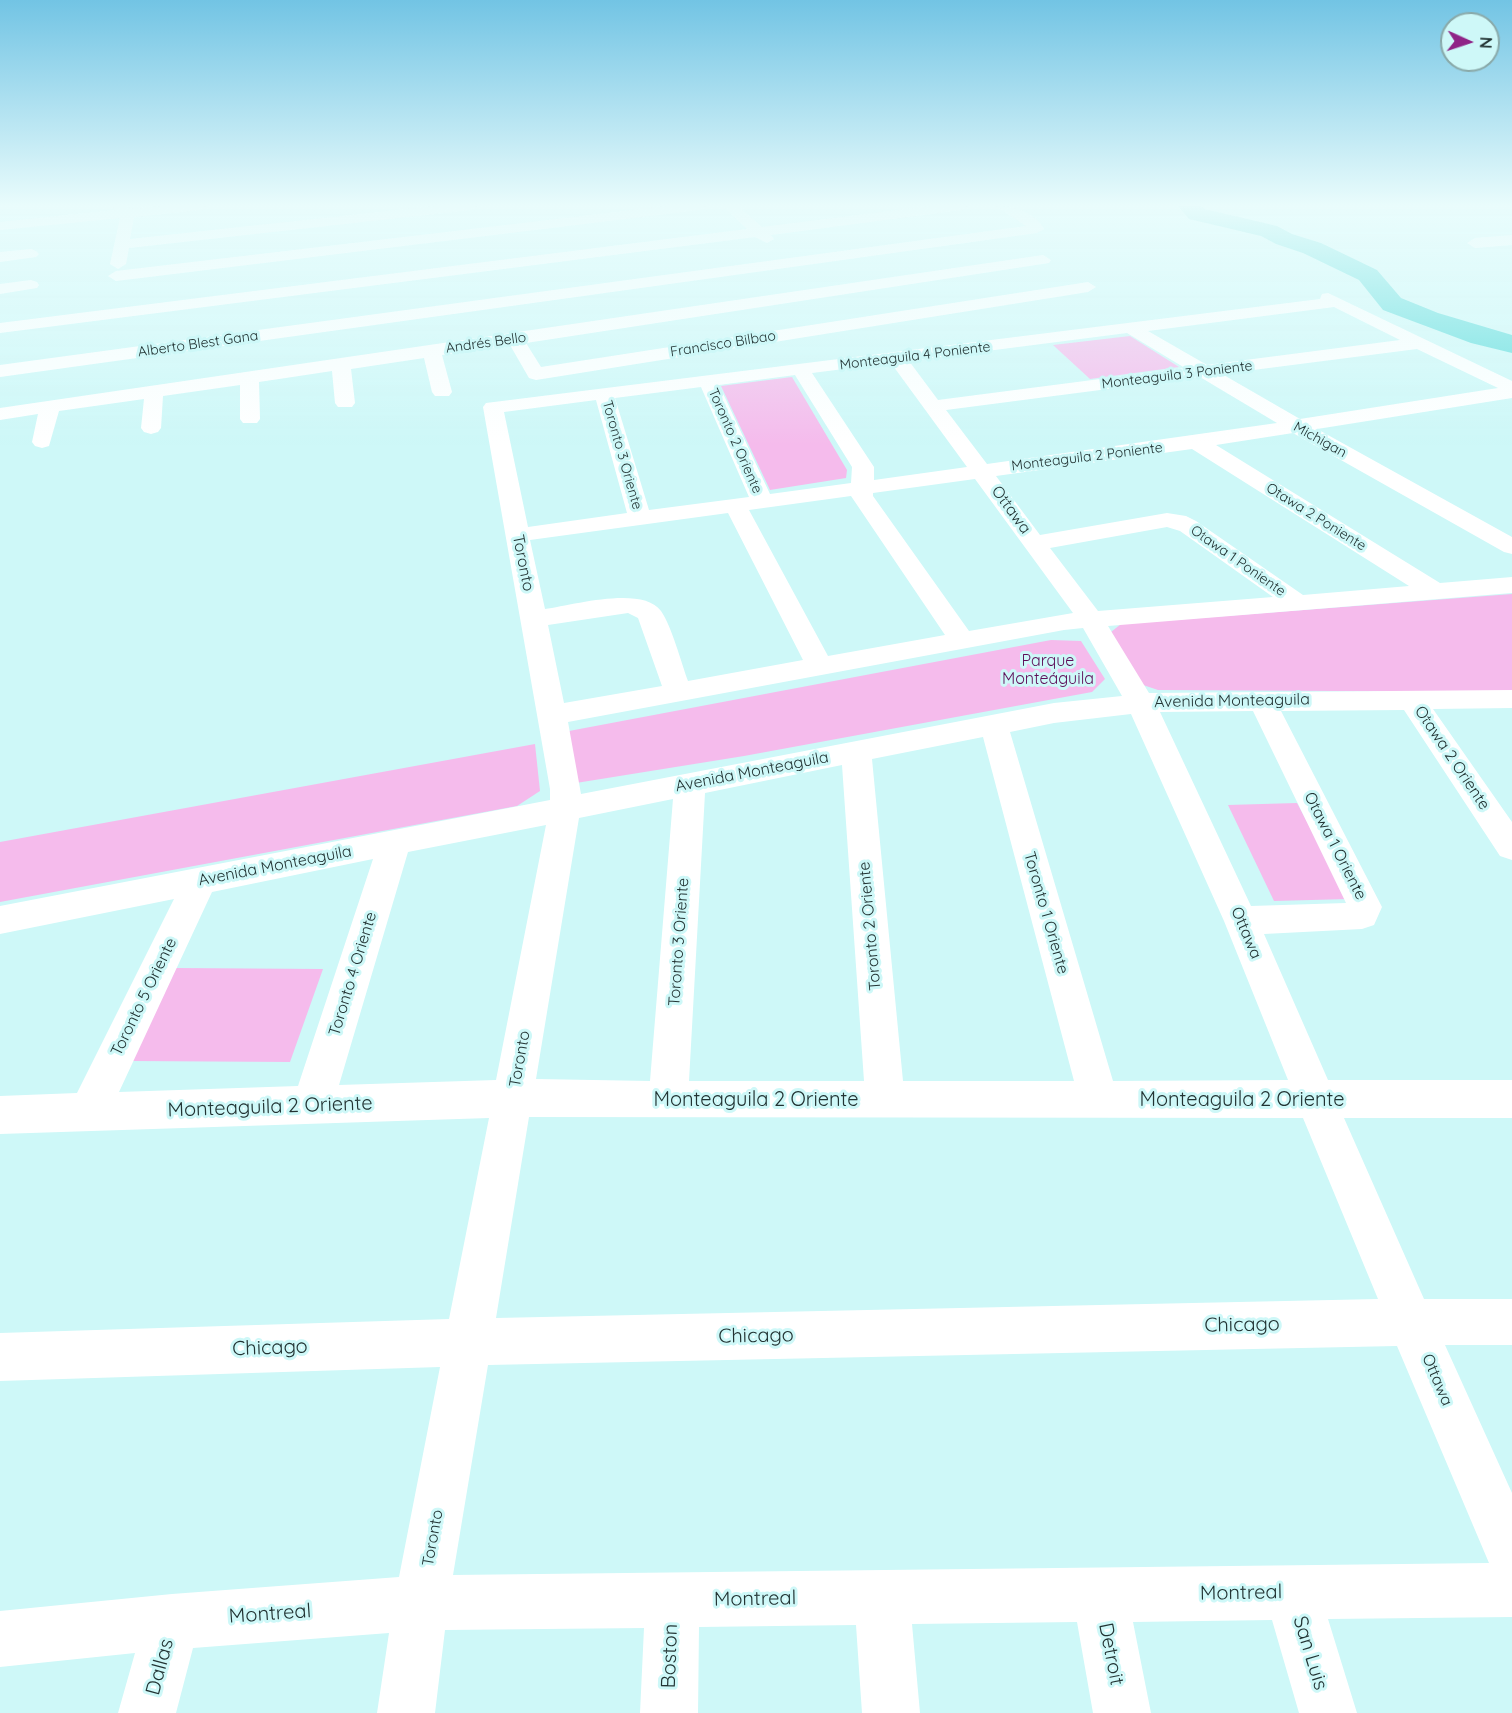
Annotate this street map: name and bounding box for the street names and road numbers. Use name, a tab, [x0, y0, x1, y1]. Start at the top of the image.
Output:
street label: Alberto Blest Gana	[137, 327, 259, 361]
street label: Francisco Bilbao	[669, 327, 777, 361]
street label: Andrés Bello	[445, 329, 527, 357]
street label: Monteaguila 4 Poniente	[839, 338, 991, 374]
street label: Monteaguila 3 Poniente	[1101, 357, 1253, 393]
street label: Toronto 2 Oriente	[704, 386, 766, 496]
street label: Toronto 3 Oriente	[598, 399, 646, 511]
street label: Michigan	[1291, 419, 1349, 461]
street label: Monteaguila 2 Poniente	[1010, 439, 1164, 475]
street label: Otawa 2 Poniente	[1263, 479, 1369, 555]
street label: Ottawa	[987, 482, 1035, 538]
street label: Otawa 1 Poniente	[1187, 522, 1289, 600]
street label: Toronto	[508, 533, 538, 593]
street label: Avenida Monteaguila	[1154, 690, 1310, 712]
street label: Otawa 2 Oriente	[1410, 702, 1494, 814]
street label: Avenida Monteaguila	[674, 748, 830, 796]
street label: Otawa 1 Oriente	[1300, 789, 1370, 903]
street label: Avenida Monteaguila	[197, 842, 353, 890]
street label: Toronto 1 Oriente	[1019, 850, 1073, 976]
street label: Toronto 2 Oriente	[855, 861, 885, 991]
street label: Toronto 3 Oriente	[665, 877, 693, 1007]
street label: Ottawa	[1227, 904, 1265, 962]
street label: Toronto 4 Oriente	[325, 910, 381, 1038]
street label: Toronto 5 Oriente	[107, 935, 181, 1059]
street label: Toronto	[506, 1029, 534, 1089]
street label: Monteaguila 2 Oriente	[653, 1088, 859, 1112]
street label: Monteaguila 2 Oriente	[1139, 1088, 1345, 1112]
street label: Monteaguila 2 Oriente	[167, 1091, 373, 1123]
street label: Chicago	[1204, 1312, 1280, 1338]
street label: Chicago	[718, 1323, 794, 1349]
street label: Chicago	[232, 1335, 308, 1361]
street label: Ottawa	[1418, 1351, 1456, 1409]
street label: Toronto	[419, 1508, 447, 1568]
street label: Montreal	[1200, 1580, 1282, 1606]
street label: Montreal	[714, 1586, 796, 1612]
street label: Montreal	[228, 1599, 312, 1629]
street label: San Luis	[1287, 1613, 1333, 1693]
street label: Detroit	[1093, 1621, 1129, 1687]
street label: Boston	[657, 1623, 683, 1689]
street label: Dallas	[141, 1636, 179, 1698]

